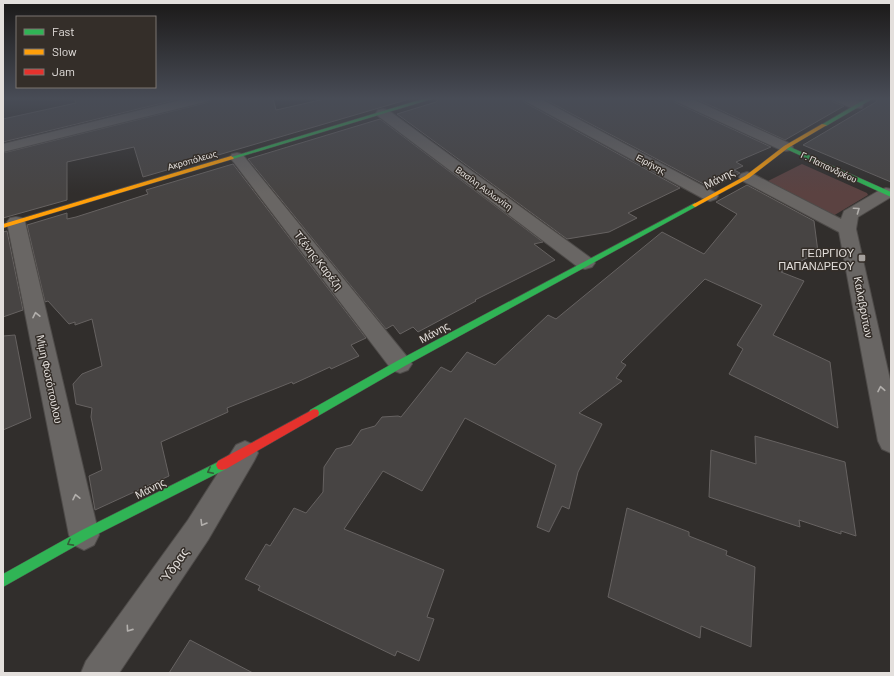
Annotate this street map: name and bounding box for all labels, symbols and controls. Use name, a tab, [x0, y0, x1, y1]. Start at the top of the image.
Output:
legend	[16, 16, 156, 88]
text: Fast	[52, 24, 75, 38]
text: Slow	[52, 44, 77, 58]
text: Jam	[52, 64, 75, 78]
street label: Ακροπόλεως	[166, 147, 219, 172]
street label: Γ. Παπανδρέου	[799, 149, 859, 185]
street label: Ειρήνης	[634, 152, 668, 177]
street label: Βασίλη Αυλωνίτη	[453, 164, 515, 212]
street label: Μάνης	[702, 165, 736, 191]
one-way arrow	[853, 207, 860, 215]
street label: Τζένης Καρέζη	[292, 228, 346, 292]
place label: ΓΕΩΡΓΙΟΥ ΠΑΠΑΝΔΡΕΟΥ	[778, 246, 855, 272]
marker: ΓΕΩΡΓΙΟΥ ΠΑΠΑΝΔΡΕΟΥ	[857, 253, 867, 263]
street label: Καλαβρύτων	[852, 275, 876, 339]
one-way arrow	[33, 312, 41, 319]
street label: Μάνης	[417, 318, 451, 346]
street label: Μίμη Φωτόπουλου	[34, 333, 66, 425]
one-way arrow	[877, 386, 885, 392]
one-way arrow	[207, 466, 214, 474]
street label: Μάνης	[133, 475, 167, 501]
one-way arrow	[73, 494, 81, 500]
one-way arrow	[201, 519, 208, 526]
one-way arrow	[67, 539, 74, 546]
street label: Ύδρας	[156, 544, 192, 586]
one-way arrow	[127, 625, 134, 632]

